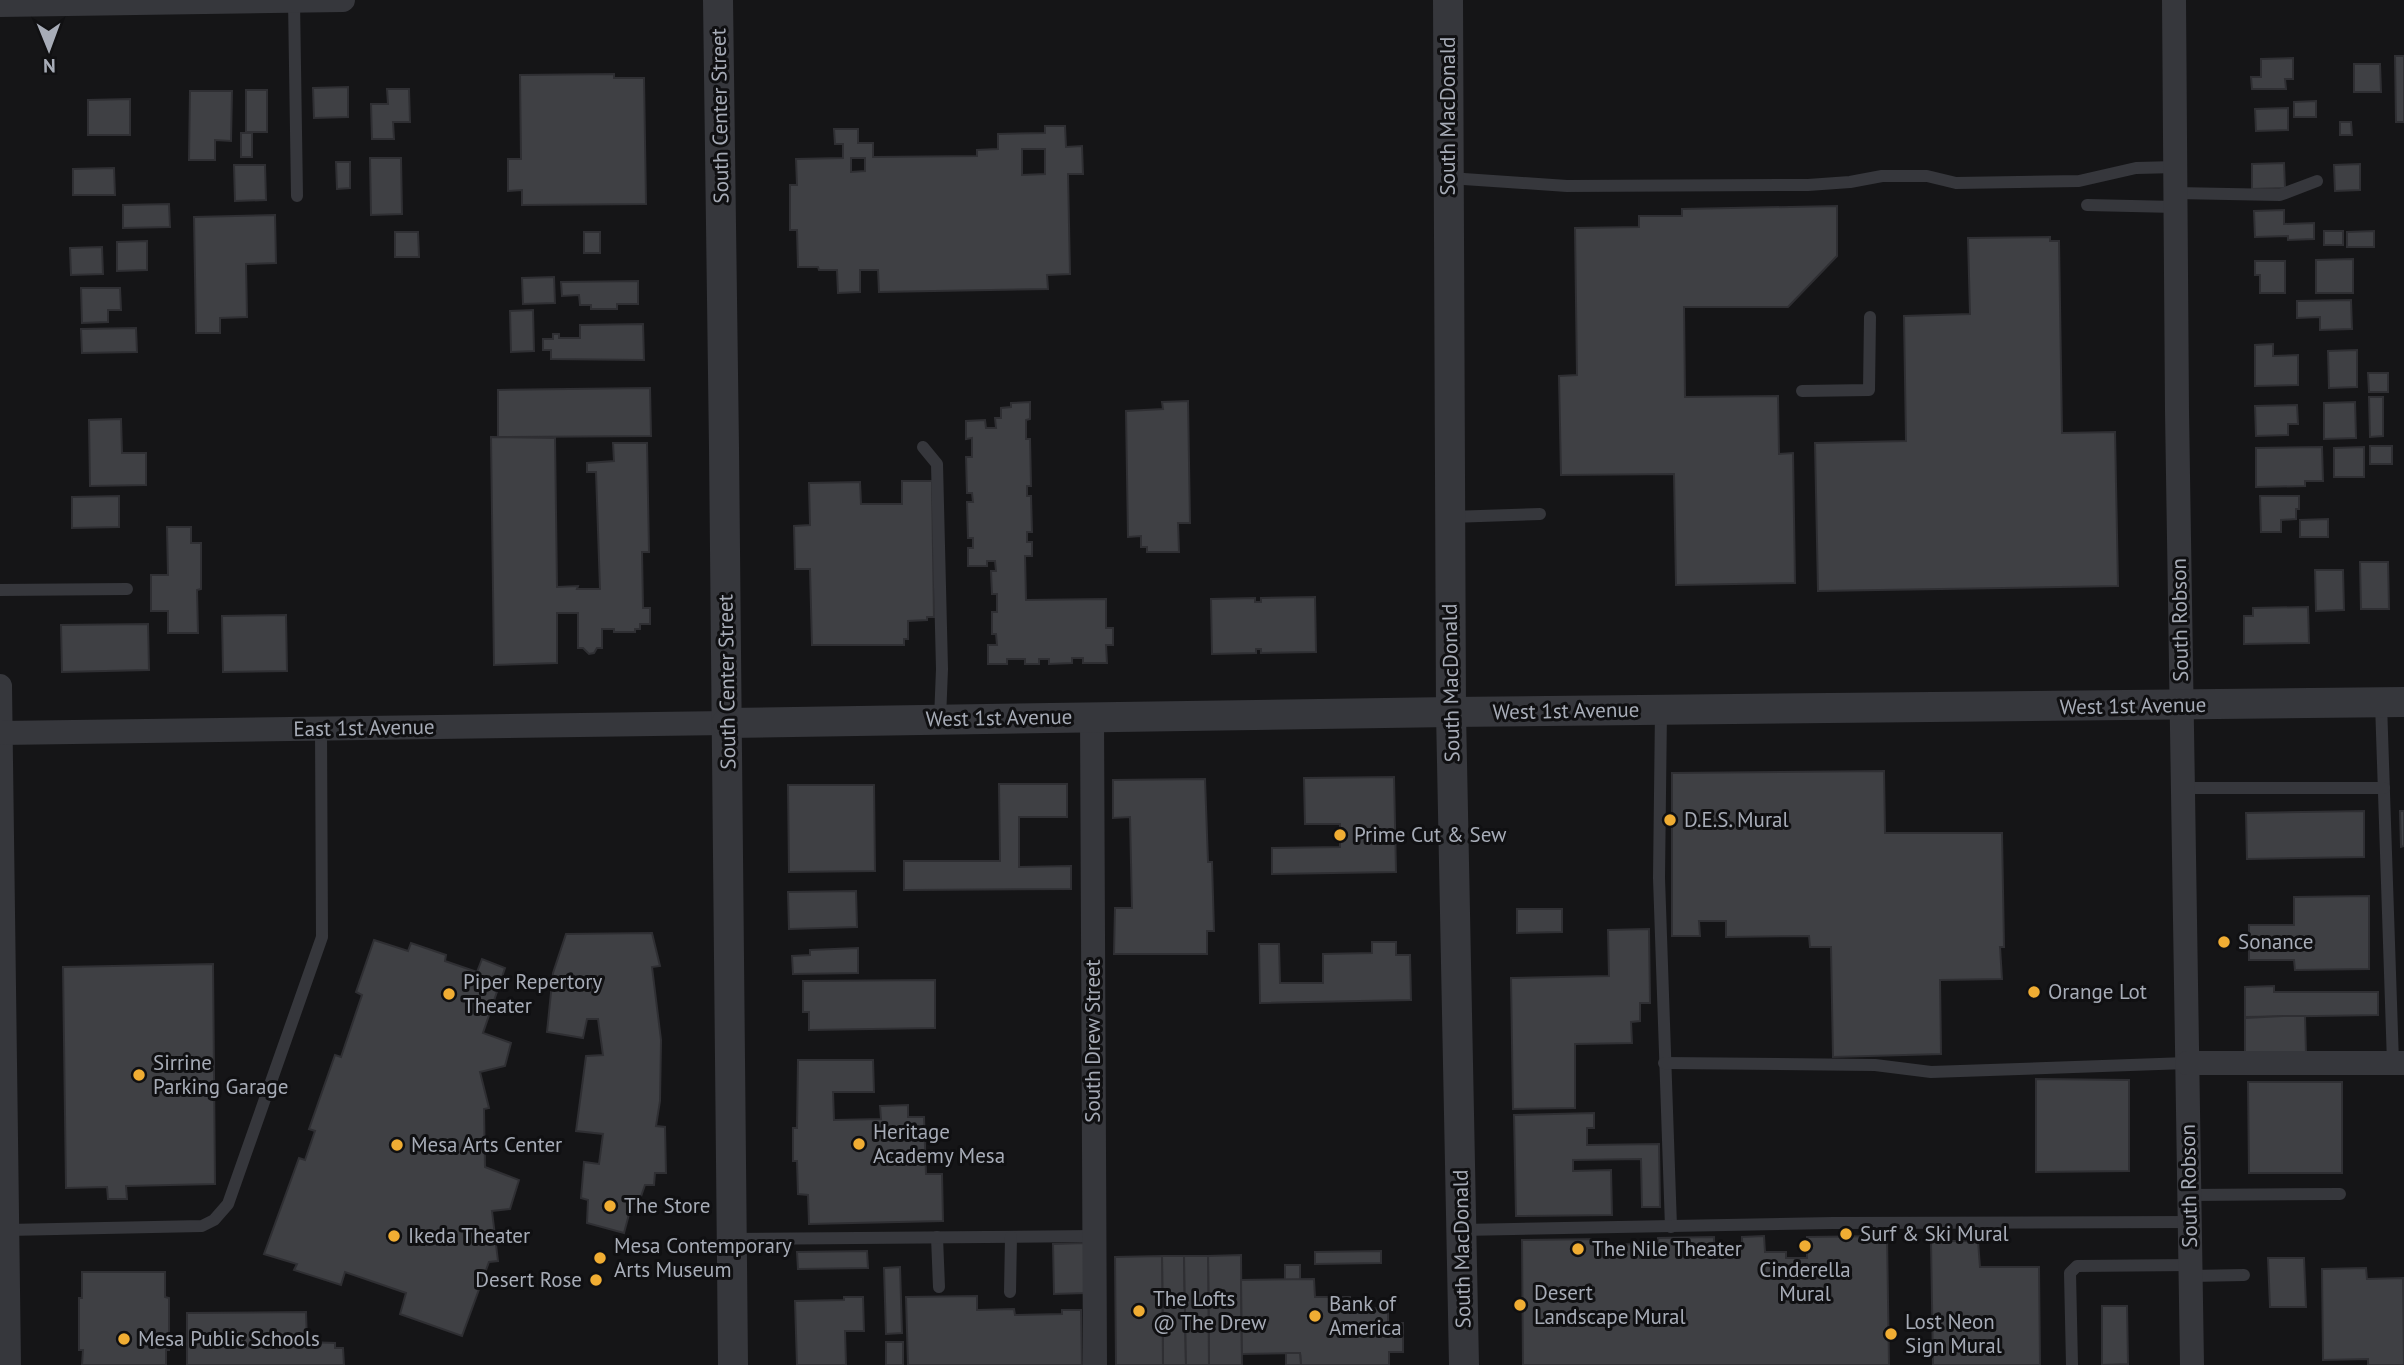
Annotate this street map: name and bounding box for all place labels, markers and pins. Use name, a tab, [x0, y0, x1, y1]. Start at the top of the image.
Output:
place label: D.E.S. Mural	[1684, 806, 1789, 833]
marker: D.E.S. Mural	[1662, 812, 1678, 828]
place label: Prime Cut & Sew	[1354, 821, 1507, 848]
marker: Prime Cut & Sew	[1332, 827, 1348, 843]
place label: Sonance	[2238, 928, 2313, 955]
marker: Sonance	[2216, 934, 2232, 950]
place label: Piper Repertory Theater	[463, 968, 602, 1019]
place label: Orange Lot	[2048, 978, 2147, 1005]
marker: Orange Lot	[2026, 984, 2042, 1000]
marker: Piper Repertory Theater	[441, 986, 457, 1002]
place label: Sirrine Parking Garage	[153, 1049, 288, 1100]
marker: Sirrine Parking Garage	[131, 1067, 147, 1083]
place label: Heritage Academy Mesa	[873, 1118, 1005, 1169]
place label: Mesa Arts Center	[411, 1131, 562, 1158]
marker: Heritage Academy Mesa	[851, 1136, 867, 1152]
marker: Mesa Arts Center	[389, 1137, 405, 1153]
place label: The Store	[624, 1192, 711, 1219]
marker: The Store	[602, 1198, 618, 1214]
place label: Surf & Ski Mural	[1860, 1220, 2009, 1247]
place label: Ikeda Theater	[408, 1222, 530, 1249]
marker: Surf & Ski Mural	[1838, 1226, 1854, 1242]
marker: Ikeda Theater	[386, 1228, 402, 1244]
place label: Mesa Contemporary Arts Museum	[614, 1232, 792, 1283]
place label: The Nile Theater	[1592, 1235, 1742, 1262]
marker: Cinderella Mural	[1797, 1238, 1813, 1254]
marker: The Nile Theater	[1570, 1241, 1586, 1257]
marker: Mesa Contemporary Arts Museum	[592, 1250, 608, 1266]
place label: Cinderella Mural	[1759, 1256, 1851, 1307]
place label: Desert Rose	[475, 1266, 582, 1293]
marker: Desert Rose	[588, 1272, 604, 1288]
place label: Desert Landscape Mural	[1534, 1279, 1686, 1330]
place label: The Lofts @ The Drew	[1153, 1285, 1267, 1336]
place label: Bank of America	[1329, 1290, 1402, 1341]
marker: Desert Landscape Mural	[1512, 1297, 1528, 1313]
marker: The Lofts @ The Drew	[1131, 1303, 1147, 1319]
marker: Bank of America	[1307, 1308, 1323, 1324]
place label: Lost Neon Sign Mural	[1905, 1308, 2002, 1359]
place label: Mesa Public Schools	[138, 1325, 320, 1352]
marker: Lost Neon Sign Mural	[1883, 1326, 1899, 1342]
marker: Mesa Public Schools	[116, 1331, 132, 1347]

